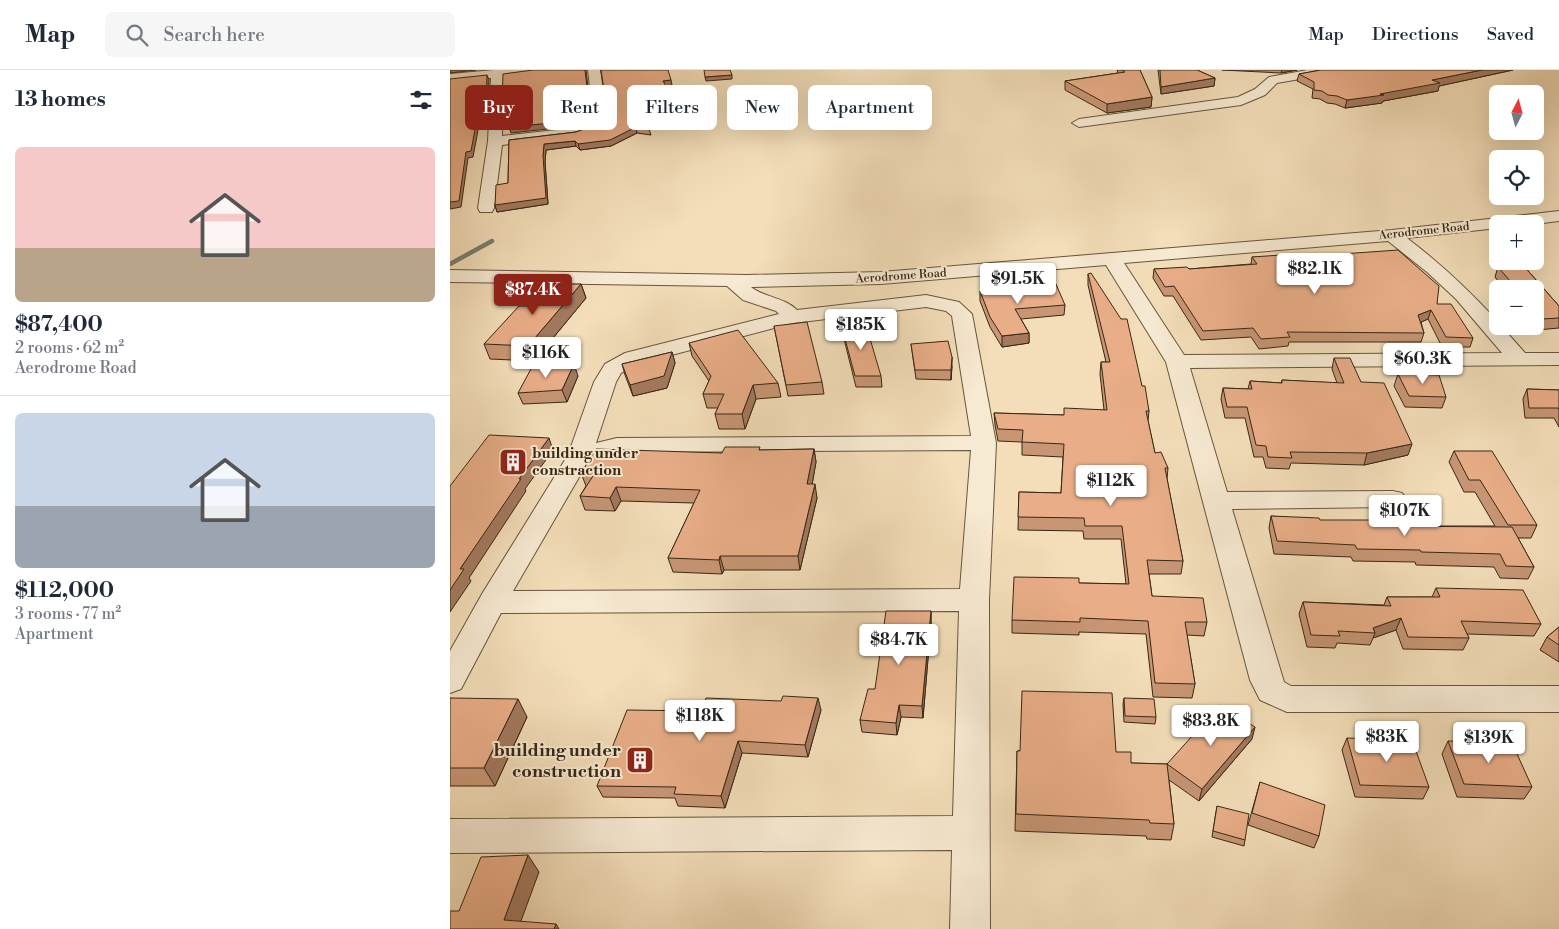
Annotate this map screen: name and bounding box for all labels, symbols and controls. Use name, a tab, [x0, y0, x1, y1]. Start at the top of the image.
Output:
search box	[105, 12, 455, 57]
text: Map	[25, 20, 75, 50]
icon: search	[123, 21, 151, 49]
text: Search here	[163, 23, 265, 47]
text: Map	[1308, 23, 1344, 46]
text: Directions	[1372, 23, 1459, 46]
text: Saved	[1487, 23, 1534, 46]
chip: Buy	[465, 85, 533, 130]
chip: Rent	[543, 85, 617, 130]
chip: Filters	[627, 85, 717, 130]
chip: New	[727, 85, 798, 130]
chip: Apartment	[808, 85, 932, 130]
north arrow	[1489, 85, 1544, 140]
map controls	[1489, 85, 1544, 335]
icon: filters	[407, 86, 435, 114]
text: 13 homes	[15, 87, 106, 113]
button: locate	[1489, 150, 1544, 205]
icon: home	[180, 180, 270, 270]
button: +	[1489, 215, 1544, 270]
street label: Aerodrome Road	[1377, 219, 1470, 243]
pin: $82.1K	[1274, 252, 1356, 295]
text: $82.1K	[1288, 259, 1342, 279]
pin: $91.5K	[977, 262, 1059, 305]
street label: Aerodrome Road	[854, 265, 947, 287]
text: $91.5K	[991, 269, 1045, 289]
pin: $87.4K	[492, 274, 574, 316]
text: $87.4K	[505, 280, 561, 300]
button: −	[1489, 280, 1544, 335]
pin: $185K	[826, 308, 896, 351]
text: $87,400	[15, 312, 103, 338]
text: $185K	[836, 315, 886, 335]
pin: $116K	[511, 336, 581, 379]
text: 2 rooms · 62 m²	[15, 338, 124, 358]
pin: $60.3K	[1382, 342, 1464, 385]
text: $116K	[522, 343, 570, 363]
text: $60.3K	[1394, 349, 1452, 369]
text: Aerodrome Road	[15, 358, 137, 378]
place label: building under constraction	[532, 444, 639, 480]
icon: home	[180, 445, 270, 535]
building icon: building under constraction	[498, 447, 528, 477]
pin: $112K	[1076, 464, 1146, 507]
text: $112K	[1087, 471, 1135, 491]
pin: $107K	[1370, 494, 1440, 537]
text: $107K	[1380, 501, 1430, 521]
text: $112,000	[15, 578, 114, 604]
text: 3 rooms · 77 m²	[15, 604, 121, 624]
text: Apartment	[15, 624, 94, 644]
pin: $84.7K	[858, 624, 940, 666]
text: $84.7K	[870, 630, 928, 650]
pin: $118K	[665, 700, 735, 742]
pin: $83.8K	[1170, 704, 1252, 747]
text: $118K	[676, 706, 724, 726]
text: $83.8K	[1183, 711, 1239, 731]
pin: $83K	[1357, 720, 1417, 763]
pin: $139K	[1454, 722, 1524, 764]
text: $83K	[1366, 727, 1408, 747]
text: $139K	[1464, 728, 1514, 748]
place label: building under construction	[494, 739, 621, 783]
building icon: building under construction	[625, 745, 655, 775]

